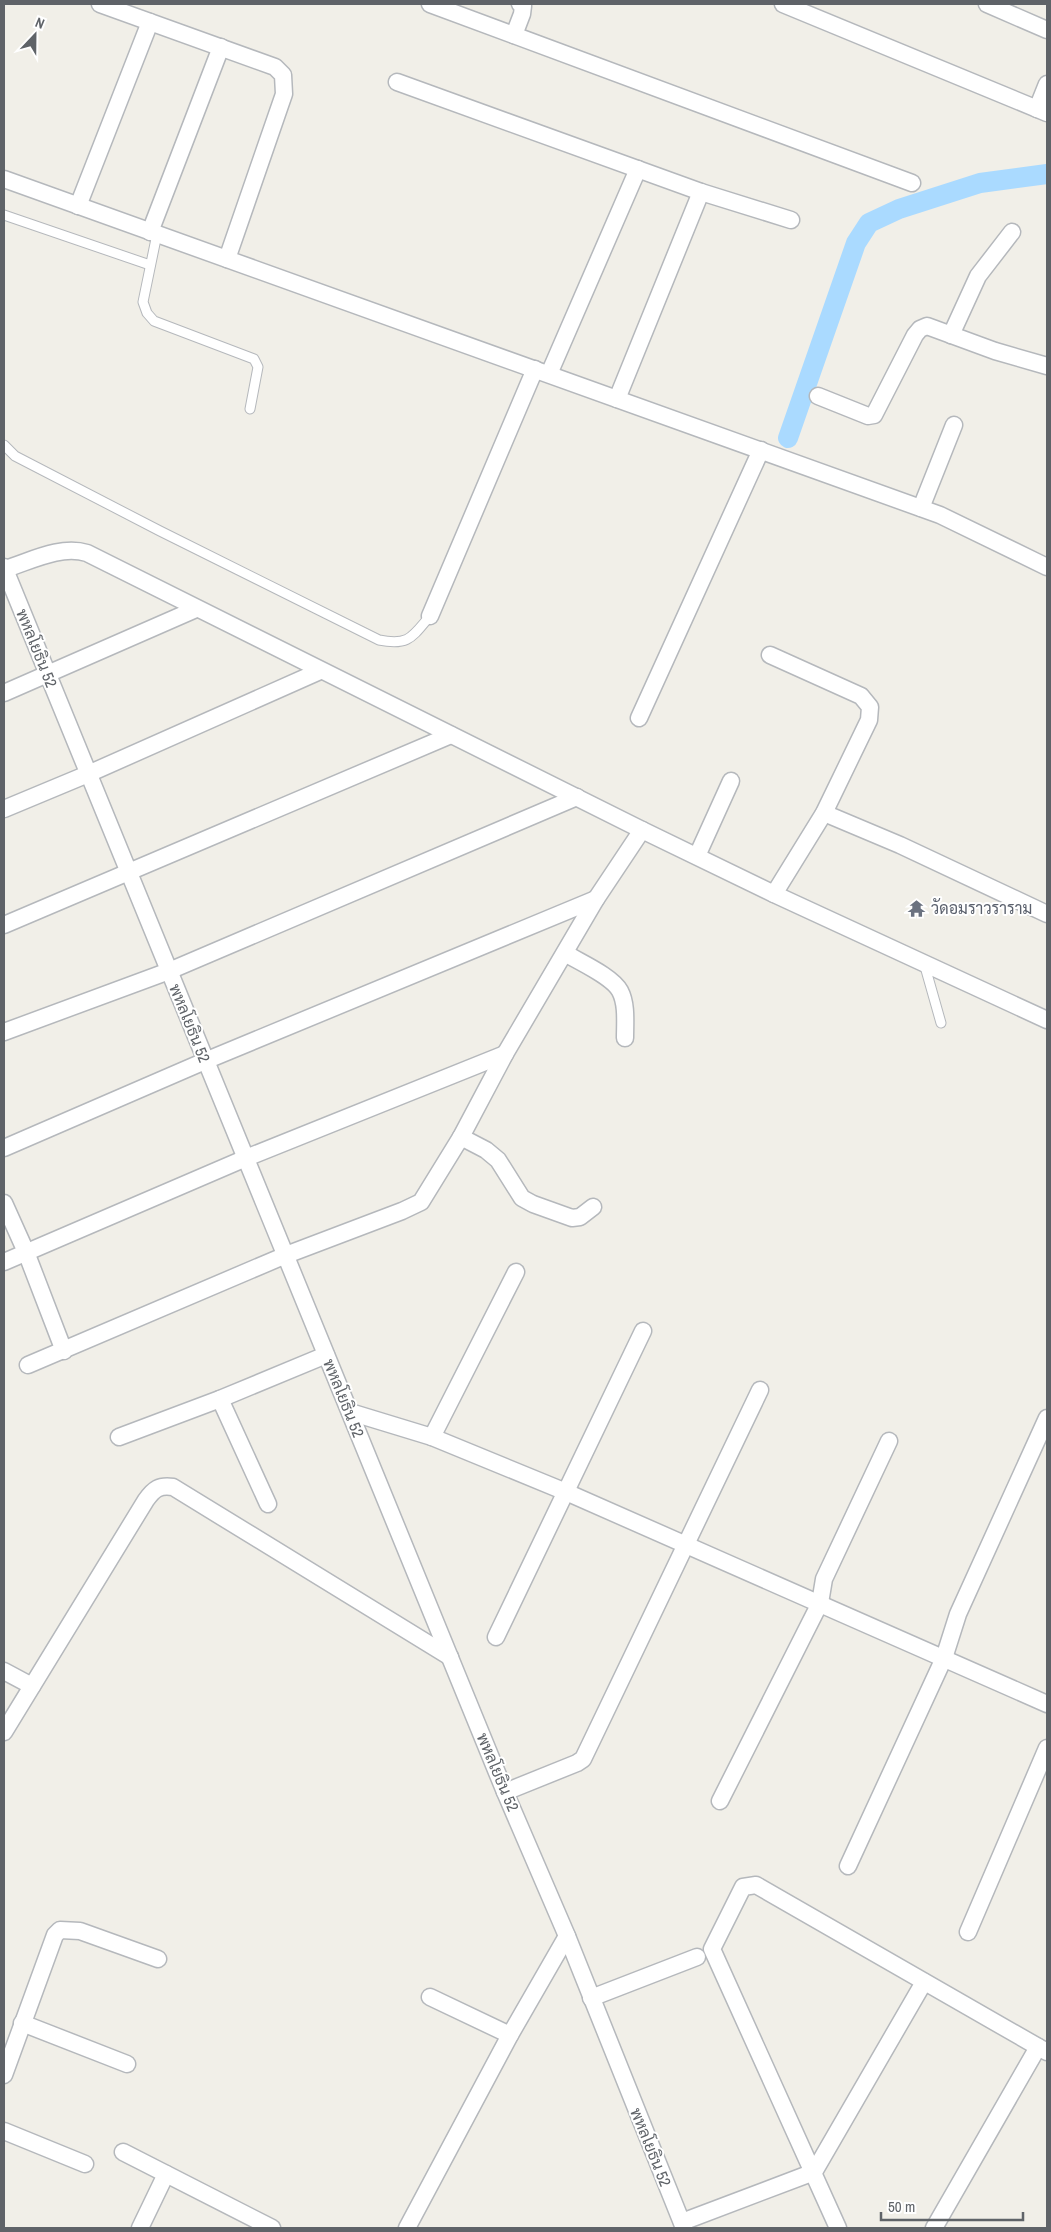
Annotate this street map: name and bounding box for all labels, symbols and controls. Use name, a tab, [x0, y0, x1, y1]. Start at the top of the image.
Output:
north arrow	[10, 10, 60, 60]
text: N	[33, 13, 47, 33]
street label: พหลโยธิน 52	[11, 605, 63, 691]
place label: วัดอมราวราราม	[931, 897, 1032, 919]
temple icon: วัดอมราวราราม	[907, 898, 927, 918]
street label: พหลโยธิน 52	[164, 980, 216, 1066]
street label: พหลโยธิน 52	[318, 1355, 370, 1441]
street label: พหลโยธิน 52	[472, 1729, 524, 1815]
street label: พหลโยธิน 52	[625, 2104, 677, 2190]
scale bar	[881, 2190, 1024, 2222]
text: 50 m	[888, 2196, 915, 2217]

